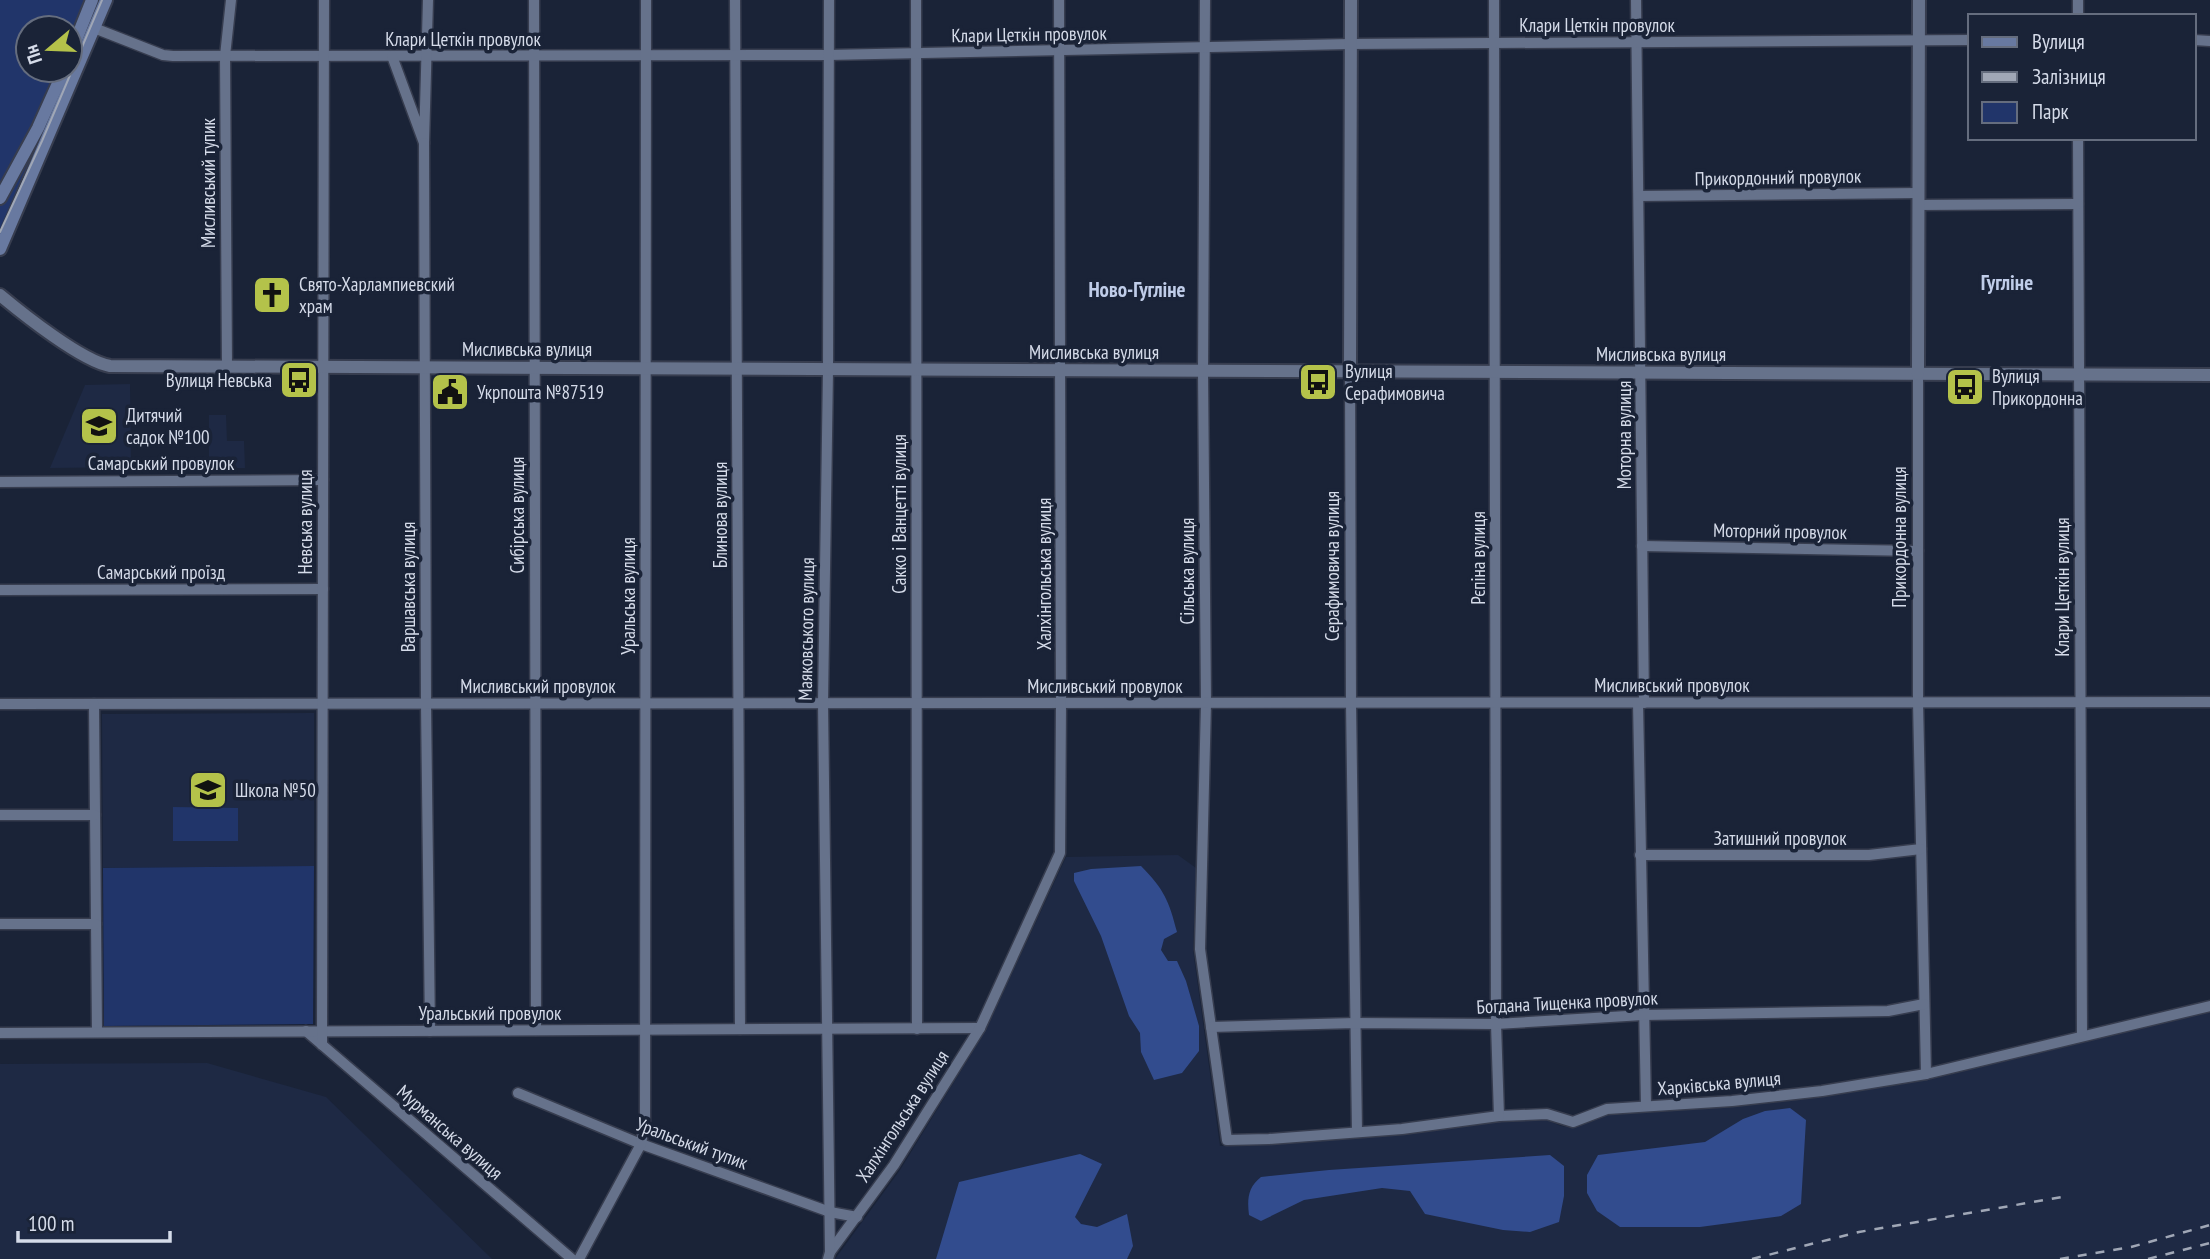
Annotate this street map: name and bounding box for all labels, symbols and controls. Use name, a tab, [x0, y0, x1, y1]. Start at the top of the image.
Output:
street label: Клари Цеткін провулок	[1519, 13, 1675, 37]
north arrow	[14, 14, 84, 84]
legend	[1968, 14, 2196, 140]
street label: Клари Цеткін провулок	[951, 21, 1108, 47]
street label: Клари Цеткін провулок	[385, 27, 541, 51]
text: Вулиця	[2032, 28, 2085, 55]
text: Пн	[19, 42, 47, 67]
text: Залізниця	[2032, 63, 2106, 90]
text: Парк	[2032, 98, 2069, 125]
street label: Мисливський тупик	[196, 117, 220, 248]
street label: Прикордонний провулок	[1695, 164, 1862, 190]
district label: Гугліне	[1981, 269, 2033, 296]
place label: Свято-Харлампиевский храм	[299, 272, 455, 318]
church icon: Свято-Харлампиевский храм	[251, 274, 293, 316]
district label: Ново-Гугліне	[1088, 276, 1186, 303]
street label: Мисливська вулиця	[462, 337, 592, 361]
street label: Мисливська вулиця	[1029, 340, 1159, 364]
street label: Мисливська вулиця	[1596, 342, 1726, 366]
bus stop icon: Вулиця Невська	[278, 359, 320, 401]
place label: Вулиця Серафимовича	[1345, 359, 1445, 405]
bus stop icon: Вулиця Серафимовича	[1297, 361, 1339, 403]
place label: Вулиця Прикордонна	[1992, 364, 2083, 410]
bus stop icon: Вулиця Прикордонна	[1944, 366, 1986, 408]
place label: Вулиця Невська	[166, 368, 272, 392]
public building icon: Укрпошта №87519	[429, 371, 471, 413]
place label: Укрпошта №87519	[477, 380, 604, 404]
street label: Моторна вулиця	[1612, 381, 1636, 489]
place label: Дитячий садок №100	[126, 403, 210, 449]
school or university icon: Дитячий садок №100	[78, 405, 120, 447]
street label: Сакко і Ванцетті вулиця	[887, 434, 911, 594]
street label: Самарський провулок	[88, 451, 235, 475]
street label: Сибірська вулиця	[505, 457, 529, 573]
street label: Блинова вулиця	[708, 462, 732, 568]
street label: Прикордонна вулиця	[1887, 466, 1911, 608]
street label: Невська вулиця	[293, 470, 317, 574]
street label: Серафимовича вулиця	[1320, 491, 1344, 641]
street label: Халхінгольська вулиця	[1032, 498, 1056, 650]
street label: Рєпіна вулиця	[1466, 511, 1490, 605]
street label: Клари Цеткін вулиця	[2050, 517, 2074, 657]
street label: Сільська вулиця	[1175, 518, 1199, 624]
street label: Моторний провулок	[1713, 518, 1848, 544]
street label: Варшавська вулиця	[396, 522, 420, 652]
street label: Уральська вулиця	[616, 537, 640, 655]
street label: Маяковського вулиця	[793, 557, 819, 701]
street label: Самарський проїзд	[97, 560, 226, 584]
street label: Мисливський провулок	[1594, 673, 1750, 697]
street label: Мисливський провулок	[460, 674, 616, 698]
street label: Мисливський провулок	[1027, 674, 1183, 698]
school or university icon: Школа №50	[187, 769, 229, 811]
place label: Школа №50	[235, 778, 316, 802]
street label: Затишний провулок	[1713, 826, 1847, 850]
street label: Богдана Тищенка провулок	[1476, 985, 1659, 1019]
street label: Уральський провулок	[419, 1001, 562, 1025]
street label: Халхінгольська вулиця	[850, 1045, 954, 1187]
street label: Харківська вулиця	[1656, 1066, 1782, 1100]
street label: Мурманська вулиця	[392, 1079, 508, 1185]
street label: Уральський тупик	[633, 1112, 752, 1175]
scale bar	[18, 1200, 170, 1244]
text: 100 m	[28, 1210, 74, 1237]

